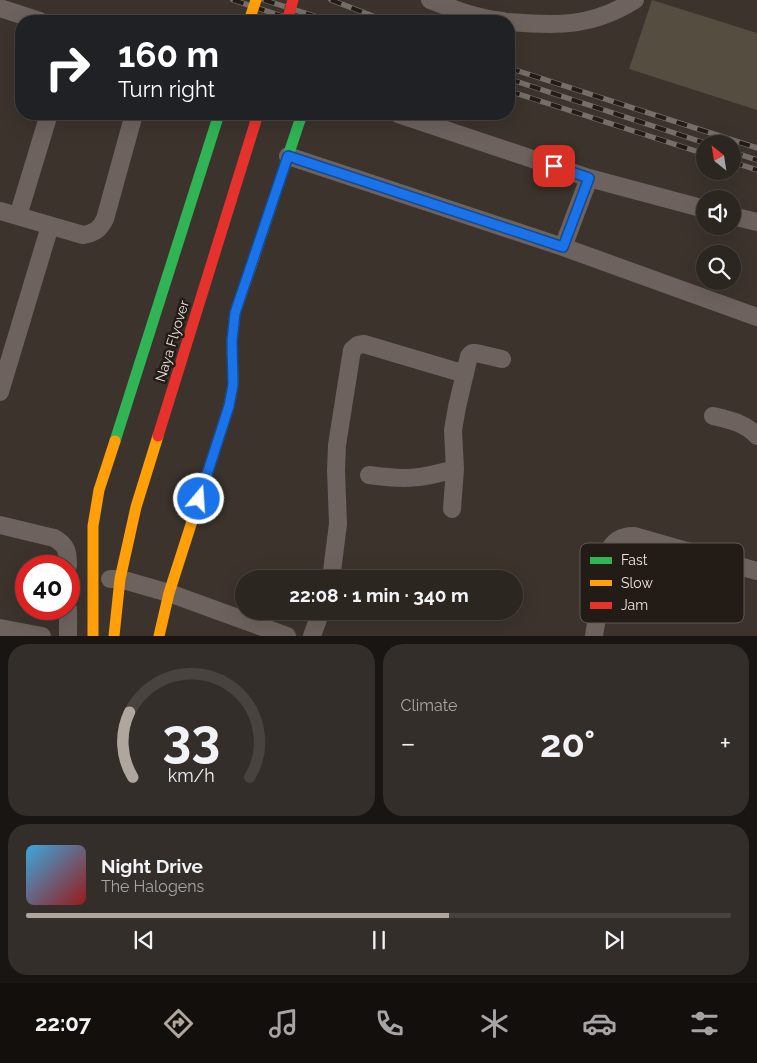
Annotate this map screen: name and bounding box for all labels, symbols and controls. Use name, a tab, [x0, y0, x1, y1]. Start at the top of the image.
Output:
text: 160 m	[118, 34, 219, 75]
icon: right	[35, 35, 100, 100]
text: Turn right	[118, 76, 215, 102]
north arrow	[696, 135, 741, 180]
map controls	[696, 135, 741, 290]
pin	[533, 145, 575, 187]
icon: arrive	[540, 152, 568, 180]
button: sound	[696, 190, 741, 235]
button: search	[696, 245, 741, 290]
street label: Naya Flyover	[152, 298, 192, 384]
position arrow	[172, 472, 224, 524]
legend	[580, 543, 744, 623]
text: Fast	[621, 552, 648, 568]
speed limit sign: 40	[15, 555, 80, 620]
text: Slow	[621, 575, 653, 591]
text: 22:08 · 1 min · 340 m	[289, 584, 469, 606]
text: Jam	[621, 597, 648, 613]
text: Climate	[401, 696, 457, 715]
text: 33	[162, 707, 220, 768]
text: 20°	[540, 721, 595, 766]
text: −	[401, 727, 416, 760]
text: +	[719, 727, 731, 760]
text: km/h	[168, 765, 215, 786]
text: Night Drive	[101, 855, 203, 877]
text: The Halogens	[101, 877, 204, 896]
icon: previous	[130, 926, 158, 954]
icon: pause	[365, 926, 393, 954]
icon: next	[600, 926, 628, 954]
icon: directions	[161, 1006, 196, 1041]
icon: music	[266, 1006, 301, 1041]
icon: phone	[372, 1006, 407, 1041]
icon: climate	[477, 1006, 512, 1041]
icon: car	[582, 1006, 617, 1041]
icon: filters	[687, 1006, 722, 1041]
text: 22:07	[35, 1010, 91, 1036]

